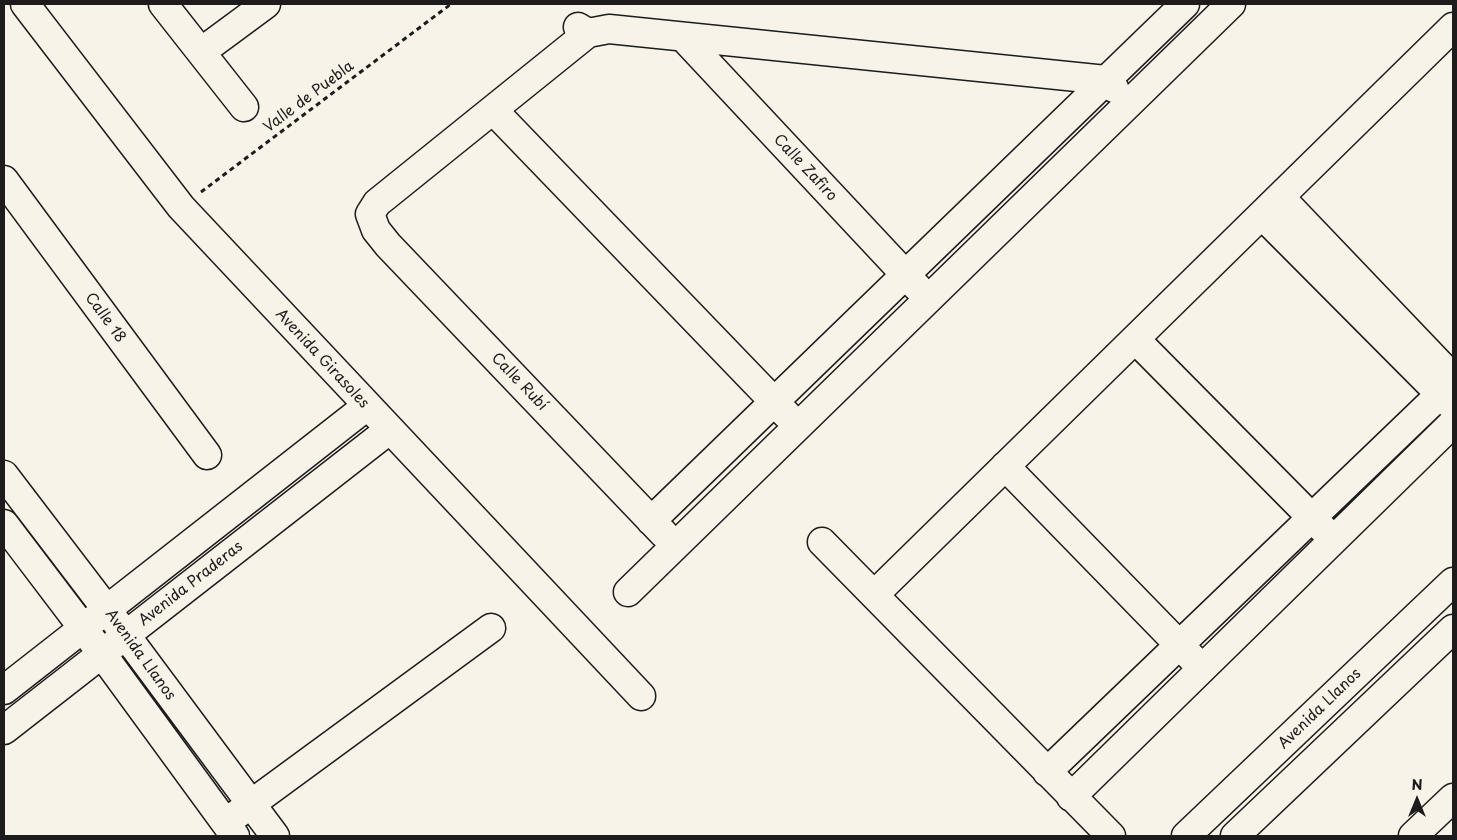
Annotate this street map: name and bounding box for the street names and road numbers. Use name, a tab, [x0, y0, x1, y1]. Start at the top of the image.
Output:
street label: Valle de Puebla	[260, 57, 358, 137]
street label: Calle Zafiro	[769, 131, 841, 205]
street label: Calle 18	[81, 289, 129, 347]
street label: Avenida Girasoles	[271, 306, 373, 412]
street label: Calle Rubí	[487, 349, 551, 415]
street label: Avenida Praderas	[135, 538, 247, 630]
street label: Avenida Llanos	[101, 606, 179, 704]
street label: Avenida Llanos	[1275, 665, 1365, 753]

